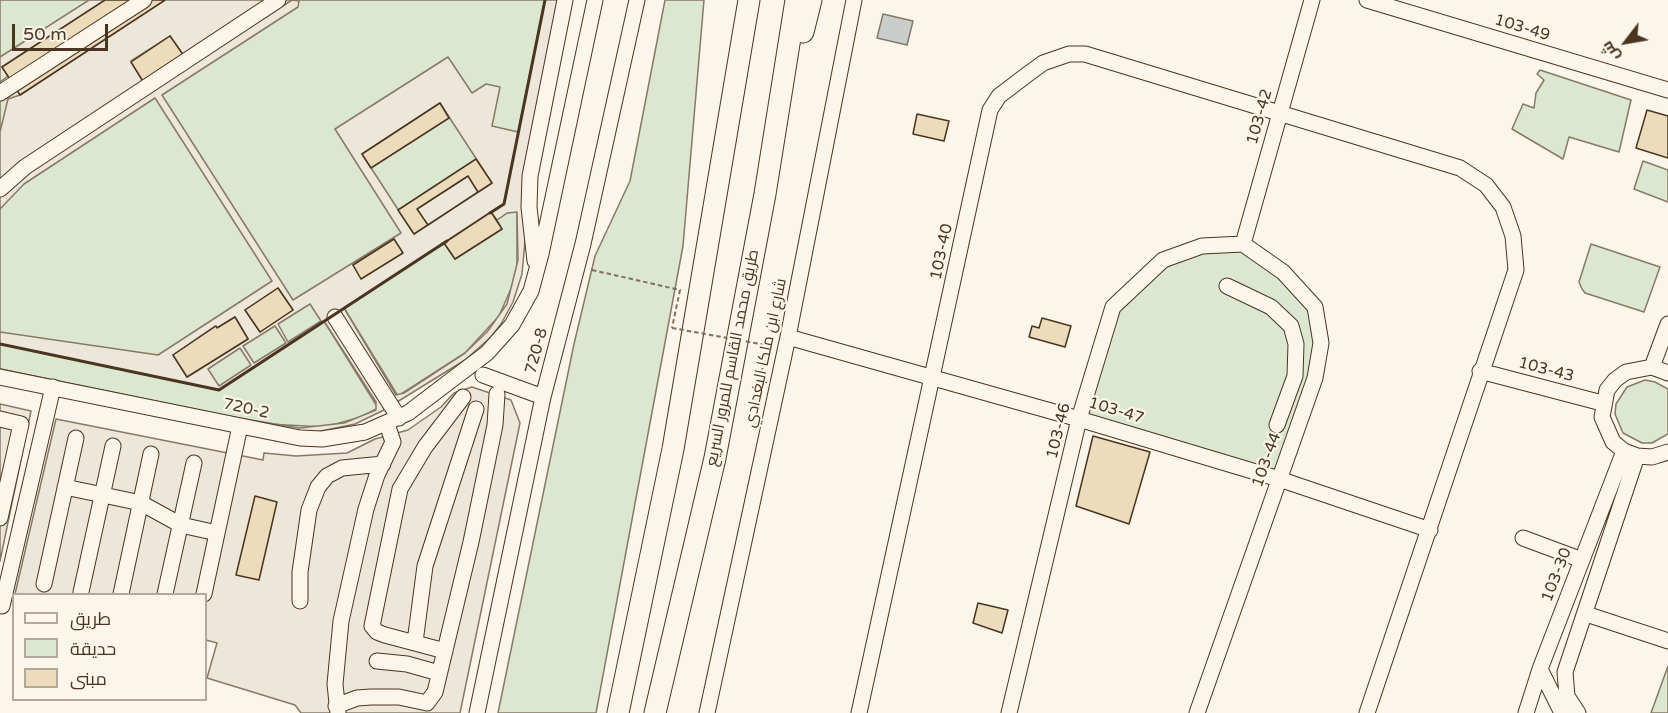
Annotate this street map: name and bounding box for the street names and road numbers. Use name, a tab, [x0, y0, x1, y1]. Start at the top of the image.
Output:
street label: 103-49	[1492, 10, 1552, 46]
street label: 103-42	[1243, 87, 1277, 147]
street label: 103-40	[927, 222, 957, 282]
street label: طريق محمد القاسم للمرور السريع	[703, 248, 763, 468]
street label: شارع ابن ملكا البغدادي	[741, 277, 791, 429]
street label: 720-8	[522, 326, 552, 376]
street label: 103-43	[1516, 353, 1576, 387]
street label: 103-47	[1086, 393, 1146, 429]
street label: 720-2	[221, 395, 271, 423]
street label: 103-46	[1043, 401, 1075, 461]
street label: 103-44	[1248, 430, 1286, 490]
street label: 103-30	[1538, 545, 1576, 605]

